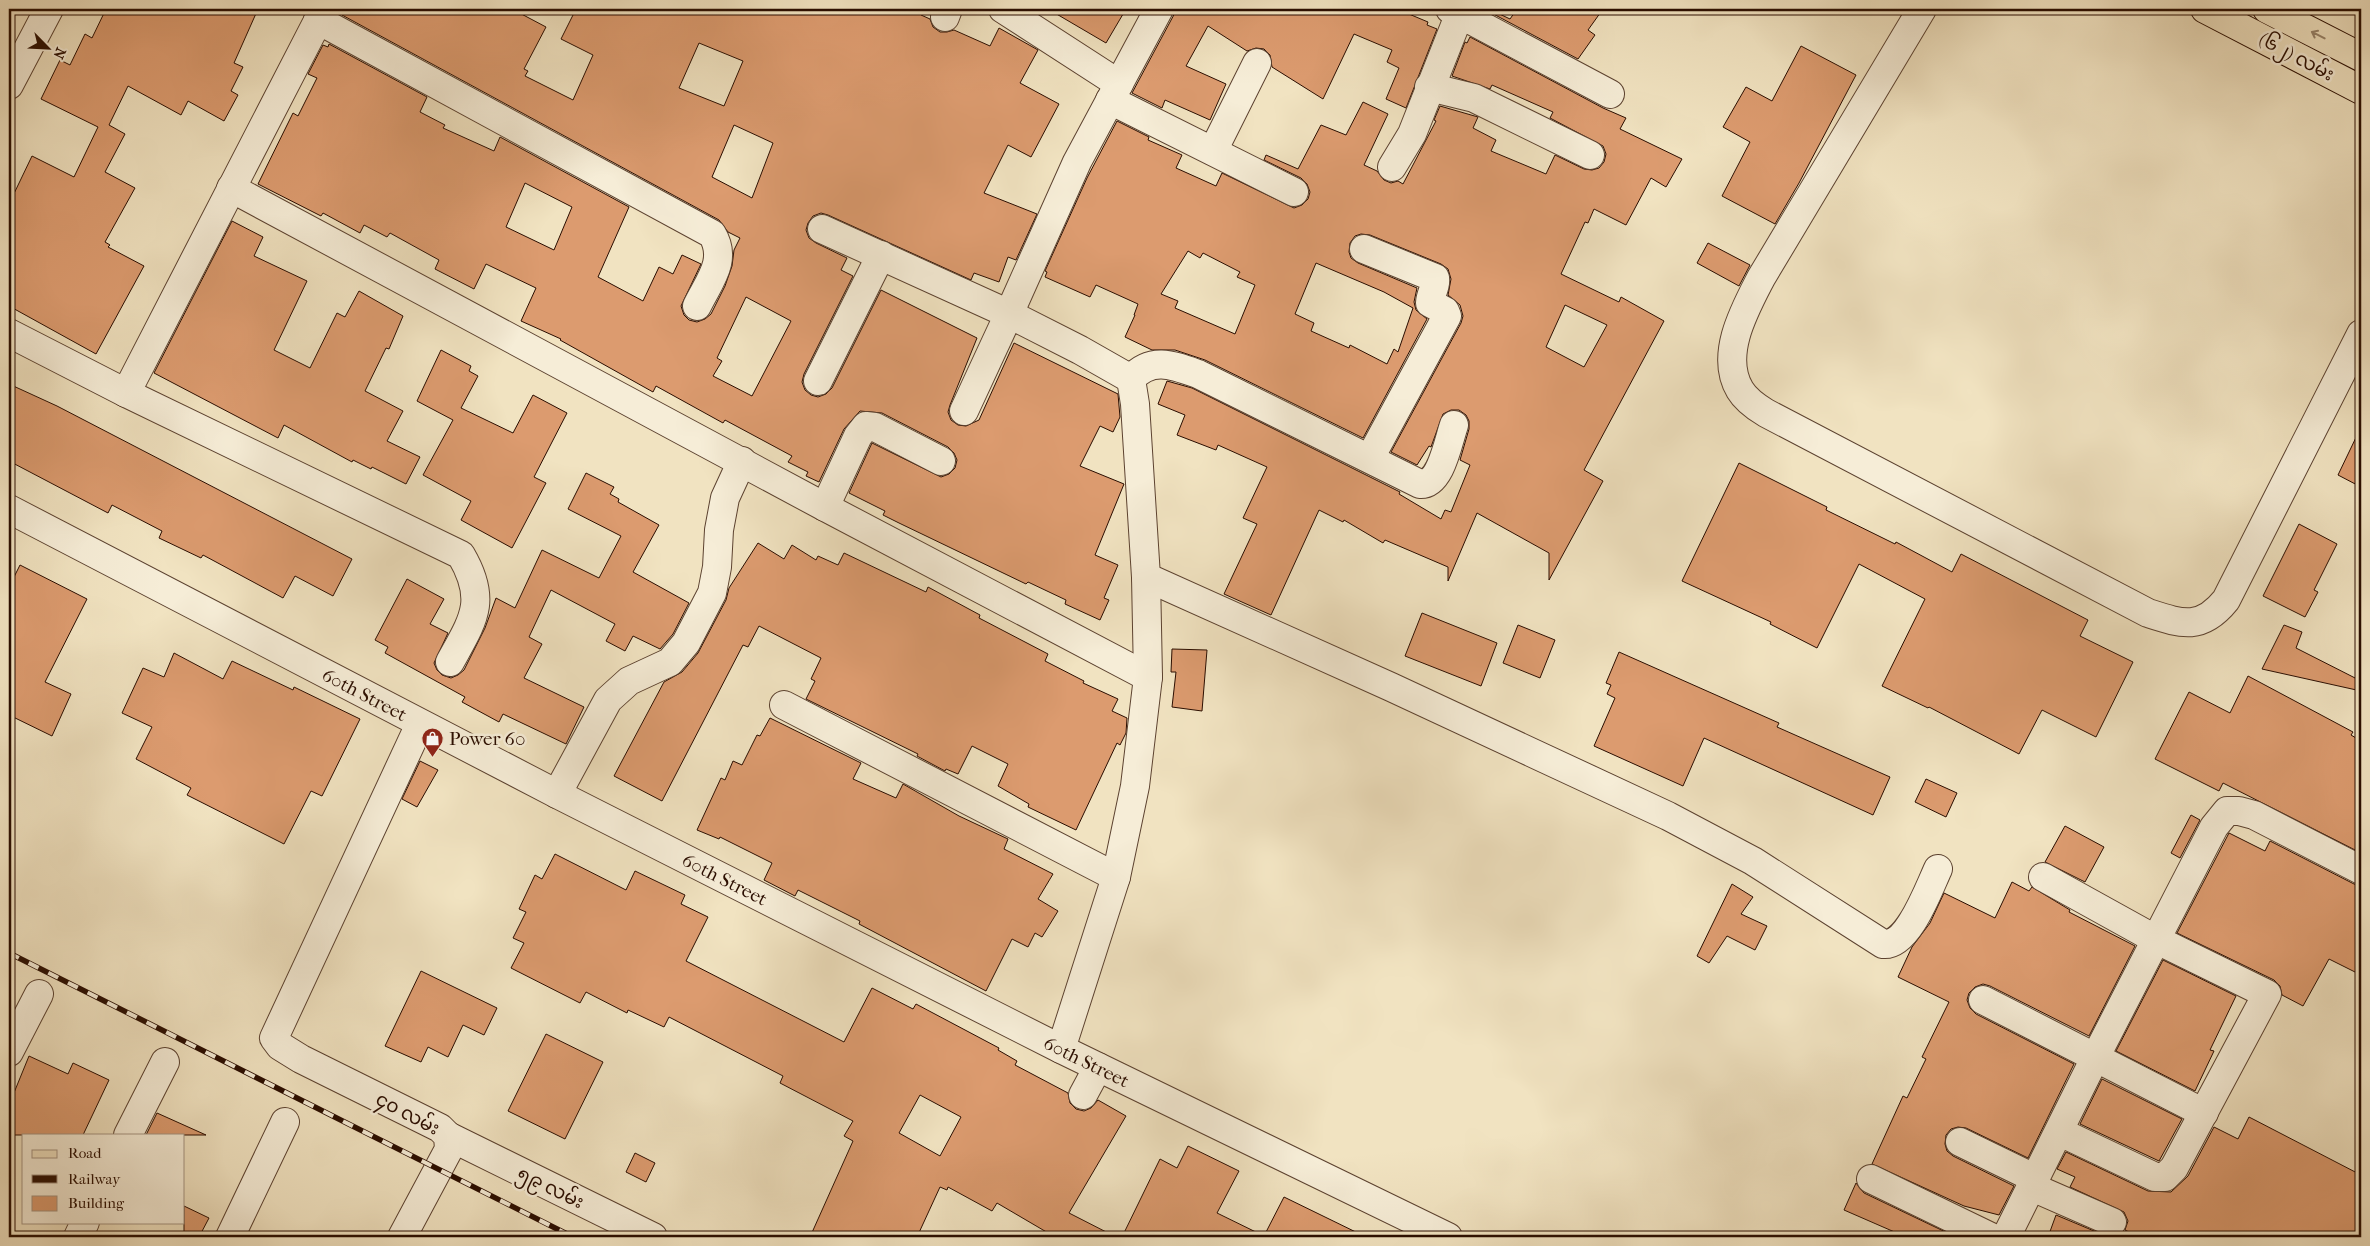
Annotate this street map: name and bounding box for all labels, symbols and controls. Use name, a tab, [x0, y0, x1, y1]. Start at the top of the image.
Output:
north arrow	[22, 22, 72, 72]
street label: (၆၂) လမ်း	[2253, 24, 2340, 89]
one-way arrow	[2311, 30, 2326, 39]
text: N	[49, 45, 69, 62]
street label: 60th Street	[318, 664, 411, 726]
shop icon: Power 60	[421, 726, 445, 757]
place label: Power 60	[449, 728, 525, 750]
street label: 60th Street	[678, 849, 771, 911]
street label: 60th Street	[1040, 1032, 1133, 1093]
street label: ၄၀ လမ်း	[370, 1084, 445, 1143]
legend	[22, 1134, 185, 1224]
text: Road	[68, 1144, 102, 1162]
street label: ၅၉ လမ်း	[512, 1159, 589, 1217]
text: Railway	[68, 1170, 121, 1188]
text: Building	[68, 1194, 125, 1212]

